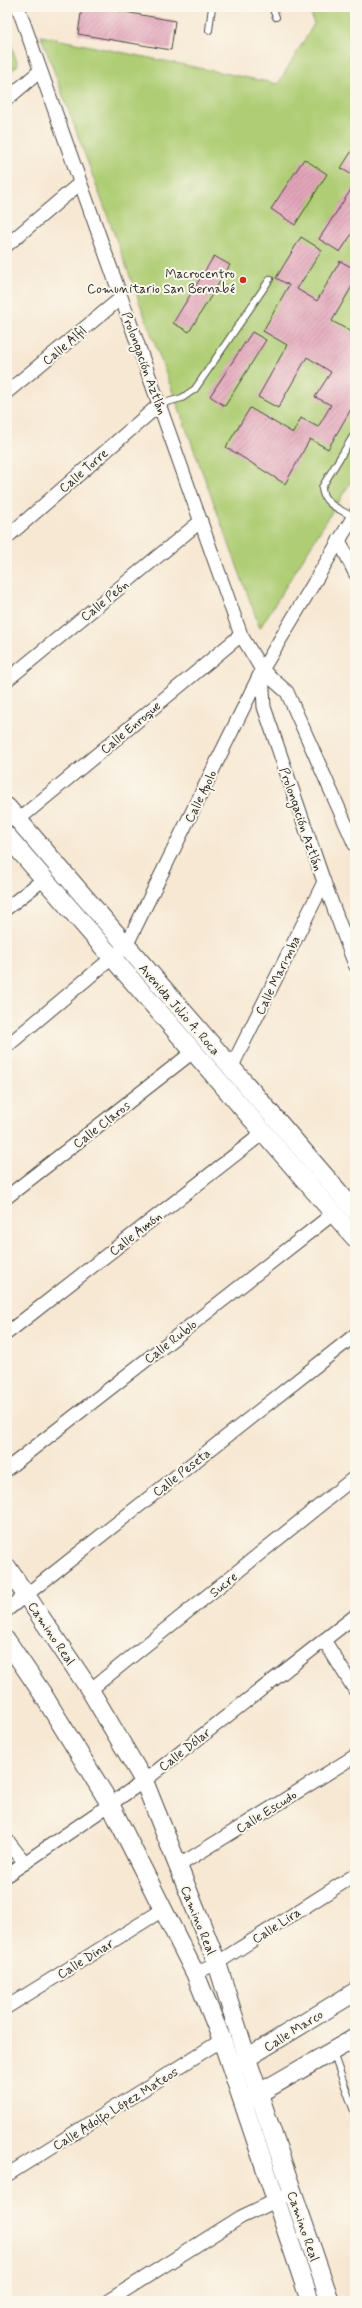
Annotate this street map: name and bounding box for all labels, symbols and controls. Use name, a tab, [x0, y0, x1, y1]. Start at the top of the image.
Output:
place label: Macrocentro Comunitario San Bernabé	[87, 266, 235, 298]
marker: Macrocentro Comunitario San Bernabé	[238, 275, 248, 285]
street label: Prolongación Aztlán	[116, 310, 170, 418]
street label: Calle Alfil	[39, 323, 91, 370]
street label: Calle Torre	[56, 445, 112, 497]
street label: Calle Peón	[77, 577, 132, 626]
street label: Calle Enroque	[97, 698, 165, 758]
street label: Prolongación Aztlán	[274, 765, 326, 874]
street label: Calle Apolo	[181, 768, 222, 826]
street label: Calle Marimba	[252, 933, 305, 1018]
street label: Avenida Julio A. Roca	[134, 961, 223, 1059]
street label: Calle Claros	[70, 1097, 134, 1153]
street label: Calle Amón	[106, 1208, 166, 1260]
street label: Calle Rublo	[141, 1316, 201, 1368]
street label: Calle Peseta	[150, 1445, 214, 1501]
street label: Sucre	[207, 1569, 241, 1602]
street label: Camino Real	[23, 1599, 78, 1669]
street label: Calle Dólar	[156, 1724, 215, 1776]
street label: Calle Escudo	[233, 1787, 300, 1838]
street label: Camino Real	[176, 1883, 219, 1958]
street label: Calle Lira	[249, 1904, 305, 1948]
street label: Calle Dinar	[54, 1935, 118, 1983]
street label: Calle Marco	[261, 2006, 327, 2056]
street label: Calle Adolfo López Mateos	[50, 2064, 183, 2157]
street label: Camino Real	[283, 2189, 323, 2264]

